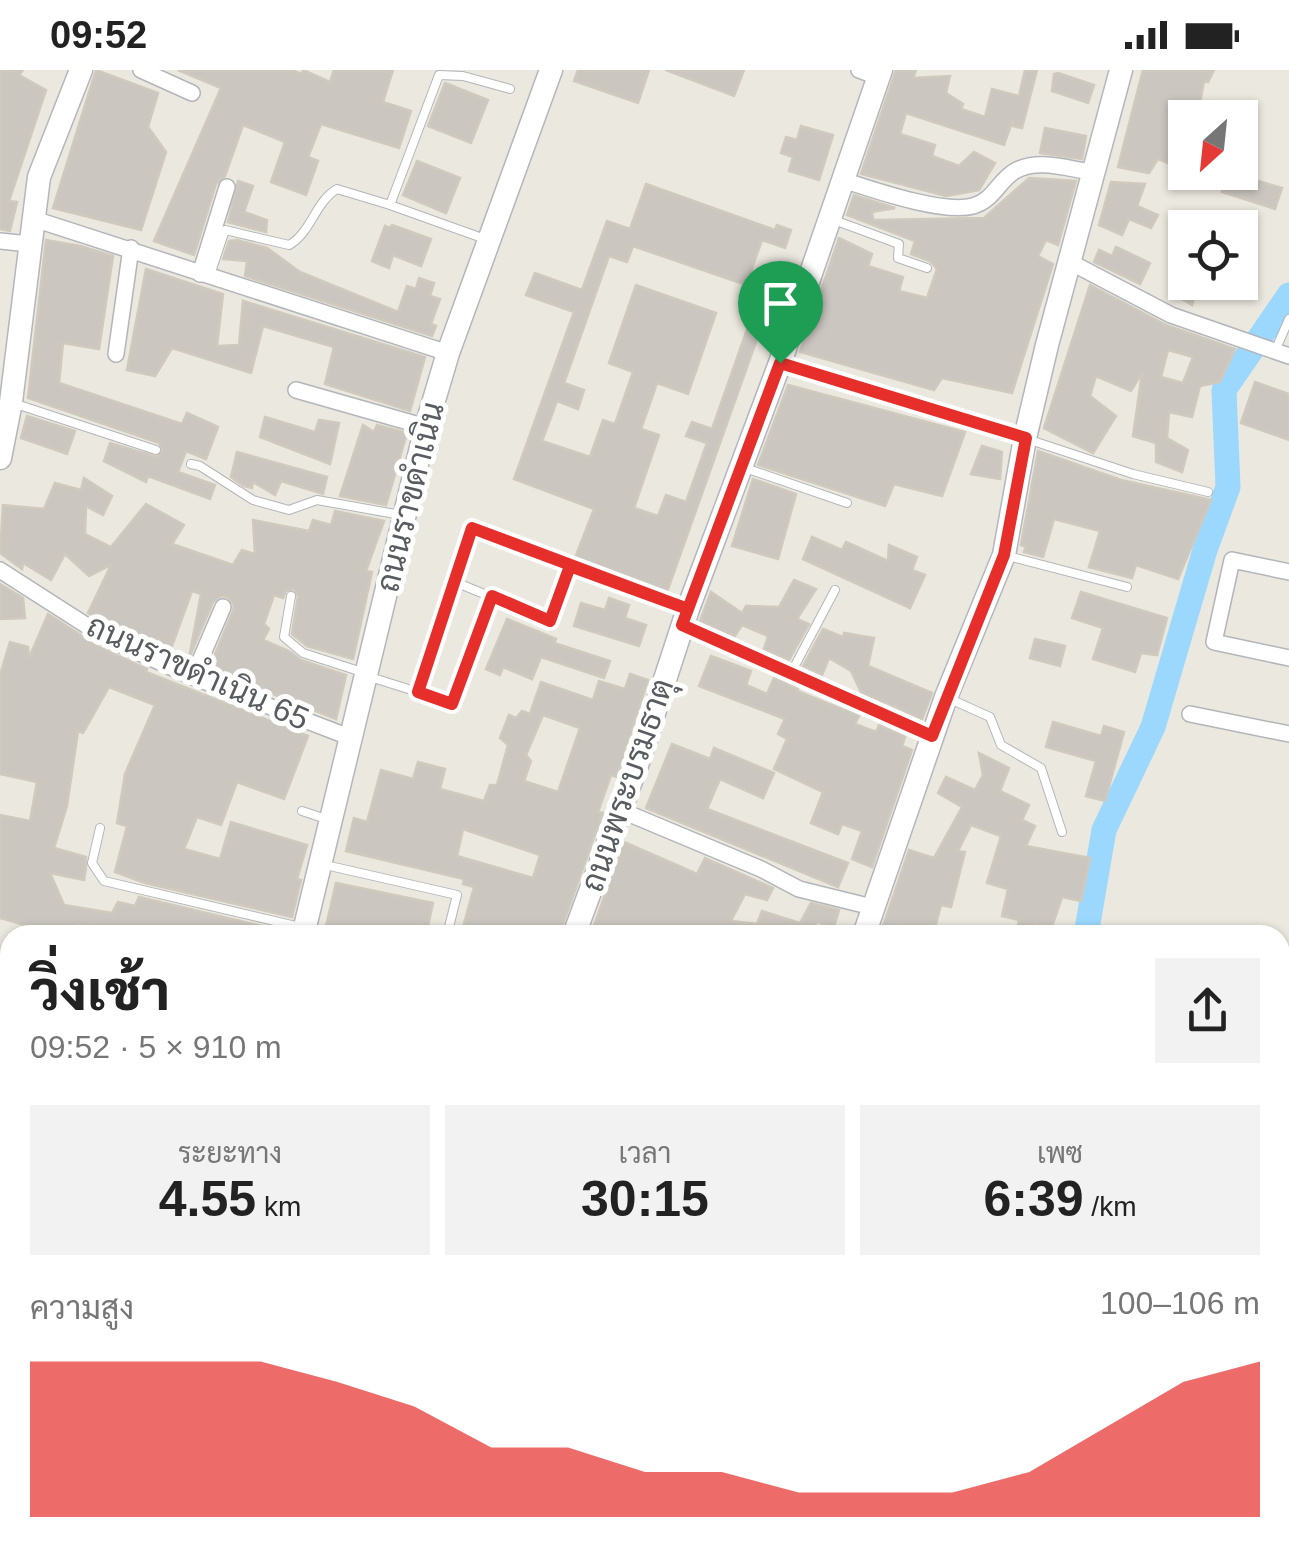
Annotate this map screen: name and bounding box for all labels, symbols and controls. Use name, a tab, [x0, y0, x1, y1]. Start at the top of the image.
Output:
text: 09:52	[50, 14, 147, 56]
north arrow	[1168, 100, 1258, 190]
map controls	[1168, 100, 1258, 300]
button: locate	[1168, 210, 1258, 300]
pin	[738, 261, 823, 364]
icon: arrive	[753, 276, 808, 331]
street label: ถนนราขดำเนิน	[368, 398, 451, 596]
street label: ถนนราขดำเนิน 65	[82, 606, 315, 737]
street label: ถนนพระบรมธาตุ	[574, 674, 684, 898]
button: share	[1155, 958, 1260, 1063]
text: วิ่งเช้า	[30, 960, 170, 1022]
text: 09:52 · 5 × 910 m	[30, 1029, 282, 1065]
text: ระยะทาง	[178, 1138, 282, 1169]
text: เวลา	[619, 1138, 671, 1169]
text: เพซ	[1037, 1138, 1083, 1169]
text: 4.55	[159, 1171, 256, 1227]
text: 30:15	[581, 1171, 709, 1227]
text: 6:39	[984, 1171, 1084, 1227]
text: km	[256, 1191, 301, 1222]
text: /km	[1084, 1191, 1136, 1222]
text: 100–106 m	[1100, 1285, 1260, 1321]
text: ความสูง	[30, 1290, 134, 1326]

